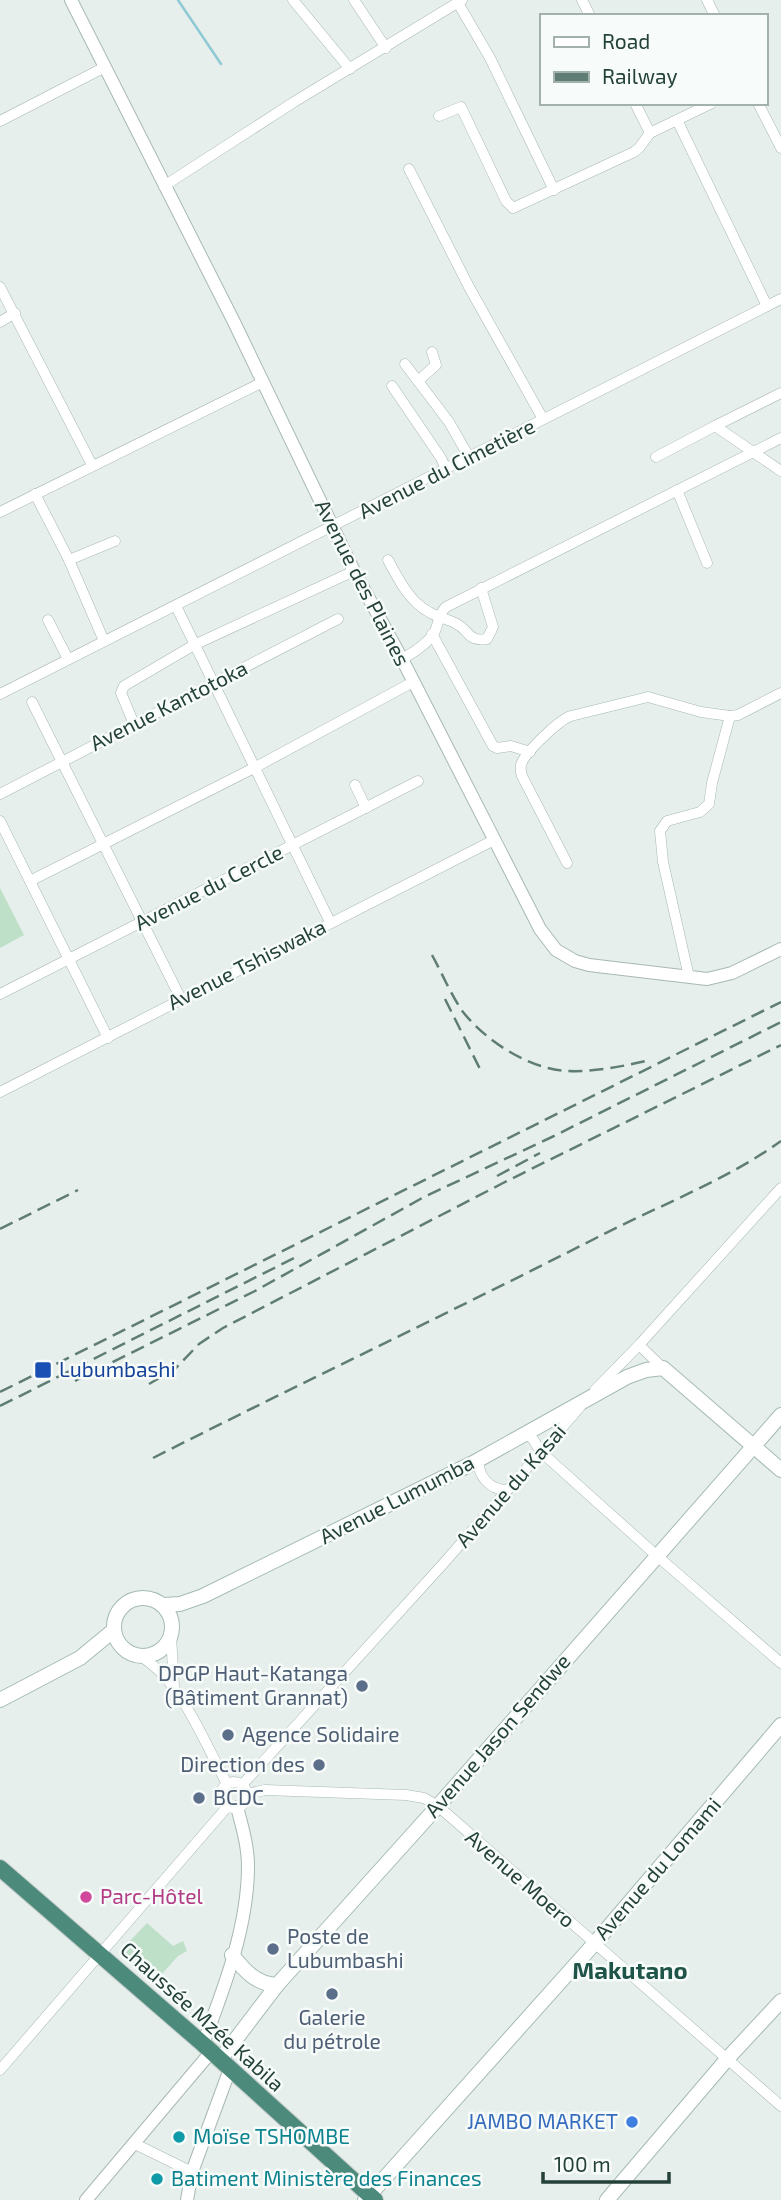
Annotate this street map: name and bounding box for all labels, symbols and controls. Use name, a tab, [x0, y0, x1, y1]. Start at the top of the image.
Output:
legend	[540, 14, 767, 105]
text: Road	[602, 28, 650, 53]
text: Railway	[602, 63, 678, 88]
street label: Avenue du Cimetière	[354, 412, 539, 523]
street label: Avenue des Plaines	[311, 495, 416, 670]
street label: Avenue Kantotoka	[85, 654, 251, 755]
street label: Avenue du Cercle	[130, 839, 287, 935]
street label: Avenue Tshiswaka	[163, 913, 330, 1014]
place label: Lubumbashi	[59, 1356, 176, 1381]
marker: Lubumbashi	[33, 1360, 53, 1380]
street label: Avenue du Kasai	[450, 1418, 570, 1552]
street label: Avenue Lumumba	[315, 1449, 478, 1548]
street label: Avenue Jason Sendwe	[419, 1648, 575, 1822]
place label: DPGP Haut-Katanga (Bâtiment Grannat)	[158, 1660, 348, 1709]
marker: DPGP Haut-Katanga (Bâtiment Grannat)	[354, 1678, 370, 1694]
place label: Agence Solidaire	[242, 1721, 400, 1746]
marker: Agence Solidaire	[220, 1727, 236, 1743]
place label: Direction des	[180, 1751, 305, 1776]
marker: Direction des	[311, 1757, 327, 1773]
place label: BCDC	[213, 1784, 264, 1809]
marker: BCDC	[191, 1790, 207, 1806]
street label: Avenue du Lomami	[588, 1792, 725, 1944]
street label: Avenue Moero	[461, 1824, 581, 1932]
place label: Parc-Hôtel	[100, 1883, 203, 1908]
marker: Parc-Hôtel	[78, 1889, 94, 1905]
place label: Poste de Lubumbashi	[287, 1923, 404, 1972]
street label: Chaussée Mzée Kabila	[116, 1936, 290, 2096]
marker: Poste de Lubumbashi	[265, 1941, 281, 1957]
district label: Makutano	[572, 1955, 688, 1984]
marker: Galerie du pétrole	[324, 1986, 340, 2002]
place label: Galerie du pétrole	[283, 2004, 381, 2053]
place label: JAMBO MARKET	[467, 2108, 618, 2133]
marker: JAMBO MARKET	[624, 2114, 640, 2130]
place label: Moïse TSHOMBE	[193, 2123, 350, 2148]
marker: Moïse TSHOMBE	[171, 2129, 187, 2145]
scale bar	[543, 2140, 669, 2184]
text: 100 m	[554, 2151, 611, 2176]
place label: Batiment Ministère des Finances	[171, 2165, 482, 2190]
marker: Batiment Ministère des Finances	[149, 2171, 165, 2187]

